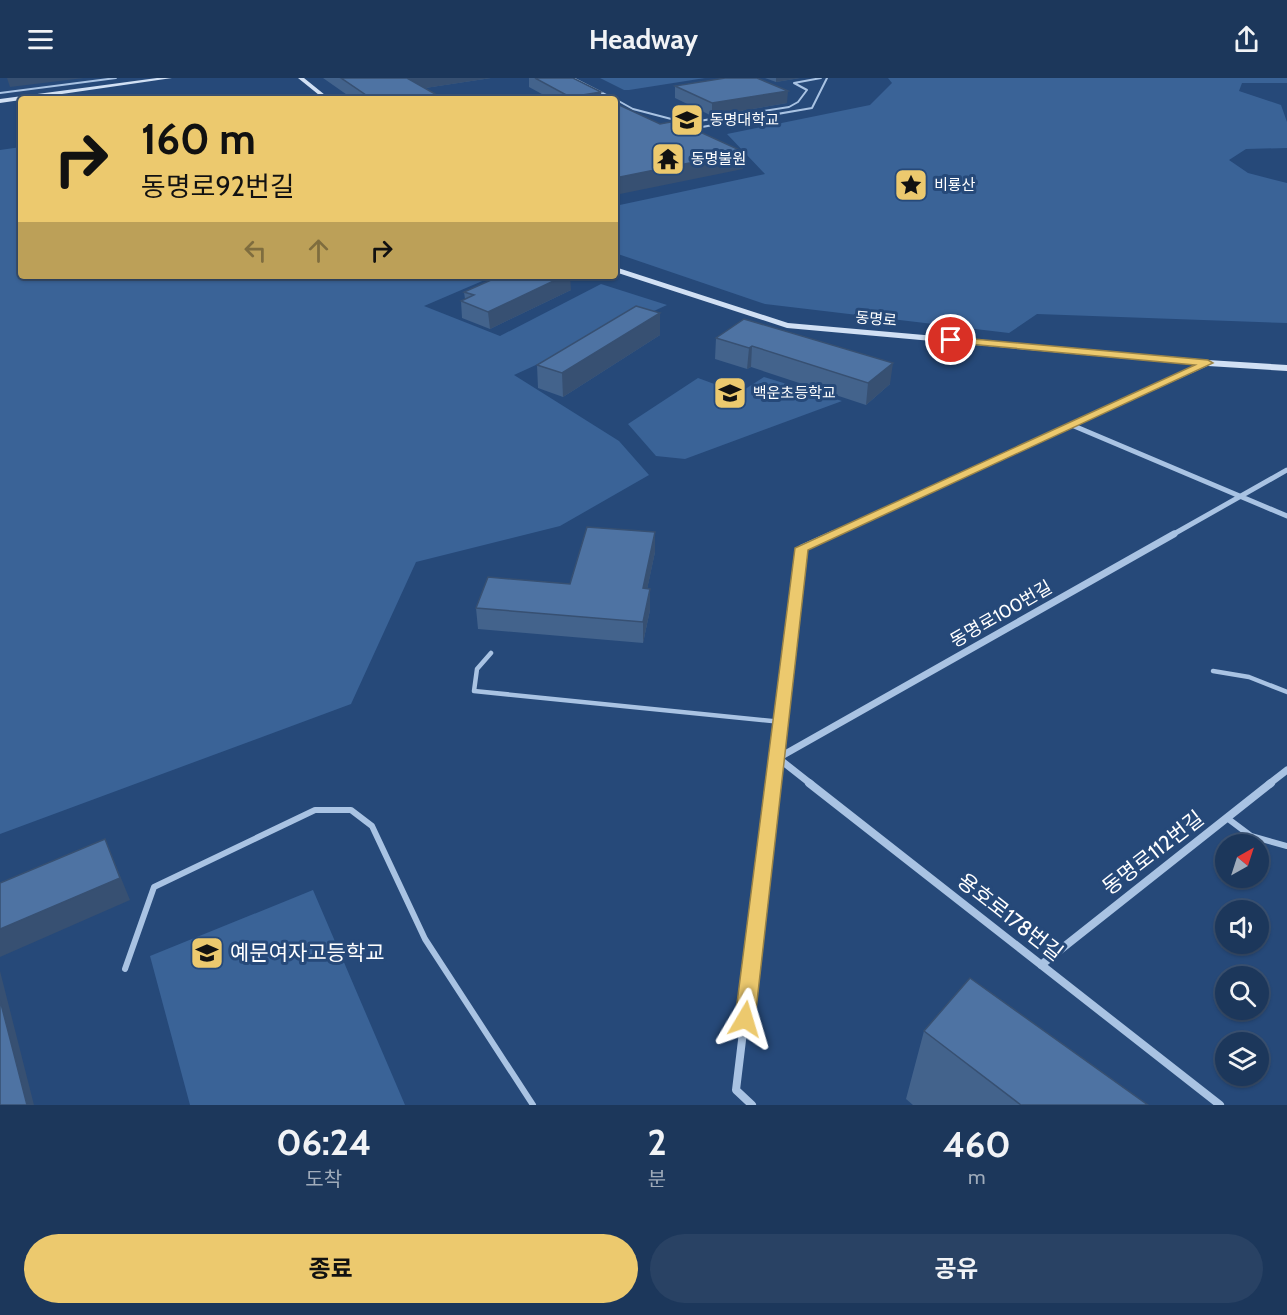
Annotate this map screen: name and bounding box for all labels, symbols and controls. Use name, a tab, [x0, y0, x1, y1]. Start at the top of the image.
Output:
icon: menu	[24, 23, 57, 56]
text: Headway	[589, 23, 698, 56]
icon: share	[1230, 23, 1263, 56]
school or university icon: 동명대학교	[669, 102, 705, 138]
place label: 동명대학교	[710, 111, 779, 129]
text: 160 m	[141, 113, 256, 165]
icon: right	[42, 120, 120, 198]
temple icon: 동명불원	[650, 141, 686, 177]
place label: 동명불원	[691, 150, 746, 168]
place icon: 비룡산	[893, 167, 929, 203]
text: 동명로92번길	[141, 170, 295, 203]
place label: 비룡산	[934, 176, 976, 194]
icon: left	[239, 234, 272, 267]
icon: ahead	[302, 234, 335, 267]
icon: right	[365, 234, 398, 267]
street label: 동명로	[855, 308, 897, 330]
pin	[925, 314, 976, 365]
icon: arrive	[934, 323, 967, 356]
school or university icon: 백운초등학교	[712, 375, 748, 411]
place label: 백운초등학교	[753, 384, 836, 402]
street label: 동명로100번길	[946, 576, 1056, 652]
street label: 동명로112번길	[1097, 805, 1208, 900]
north arrow	[1215, 834, 1269, 888]
map controls	[1215, 834, 1269, 1086]
street label: 용호로178번길	[953, 868, 1068, 965]
button: sound	[1215, 900, 1269, 954]
school or university icon: 예문여자고등학교	[189, 935, 225, 971]
place label: 예문여자고등학교	[230, 940, 385, 965]
button: search	[1215, 966, 1269, 1020]
position arrow	[713, 987, 777, 1051]
button: layers	[1215, 1032, 1269, 1086]
text: 06:24	[276, 1120, 371, 1164]
text: 2	[647, 1120, 667, 1164]
text: 460	[943, 1122, 1011, 1166]
text: m	[968, 1165, 986, 1189]
text: 도착	[305, 1167, 342, 1191]
text: 분	[648, 1167, 666, 1191]
button: 종료	[24, 1234, 638, 1303]
button: 공유	[650, 1234, 1263, 1303]

